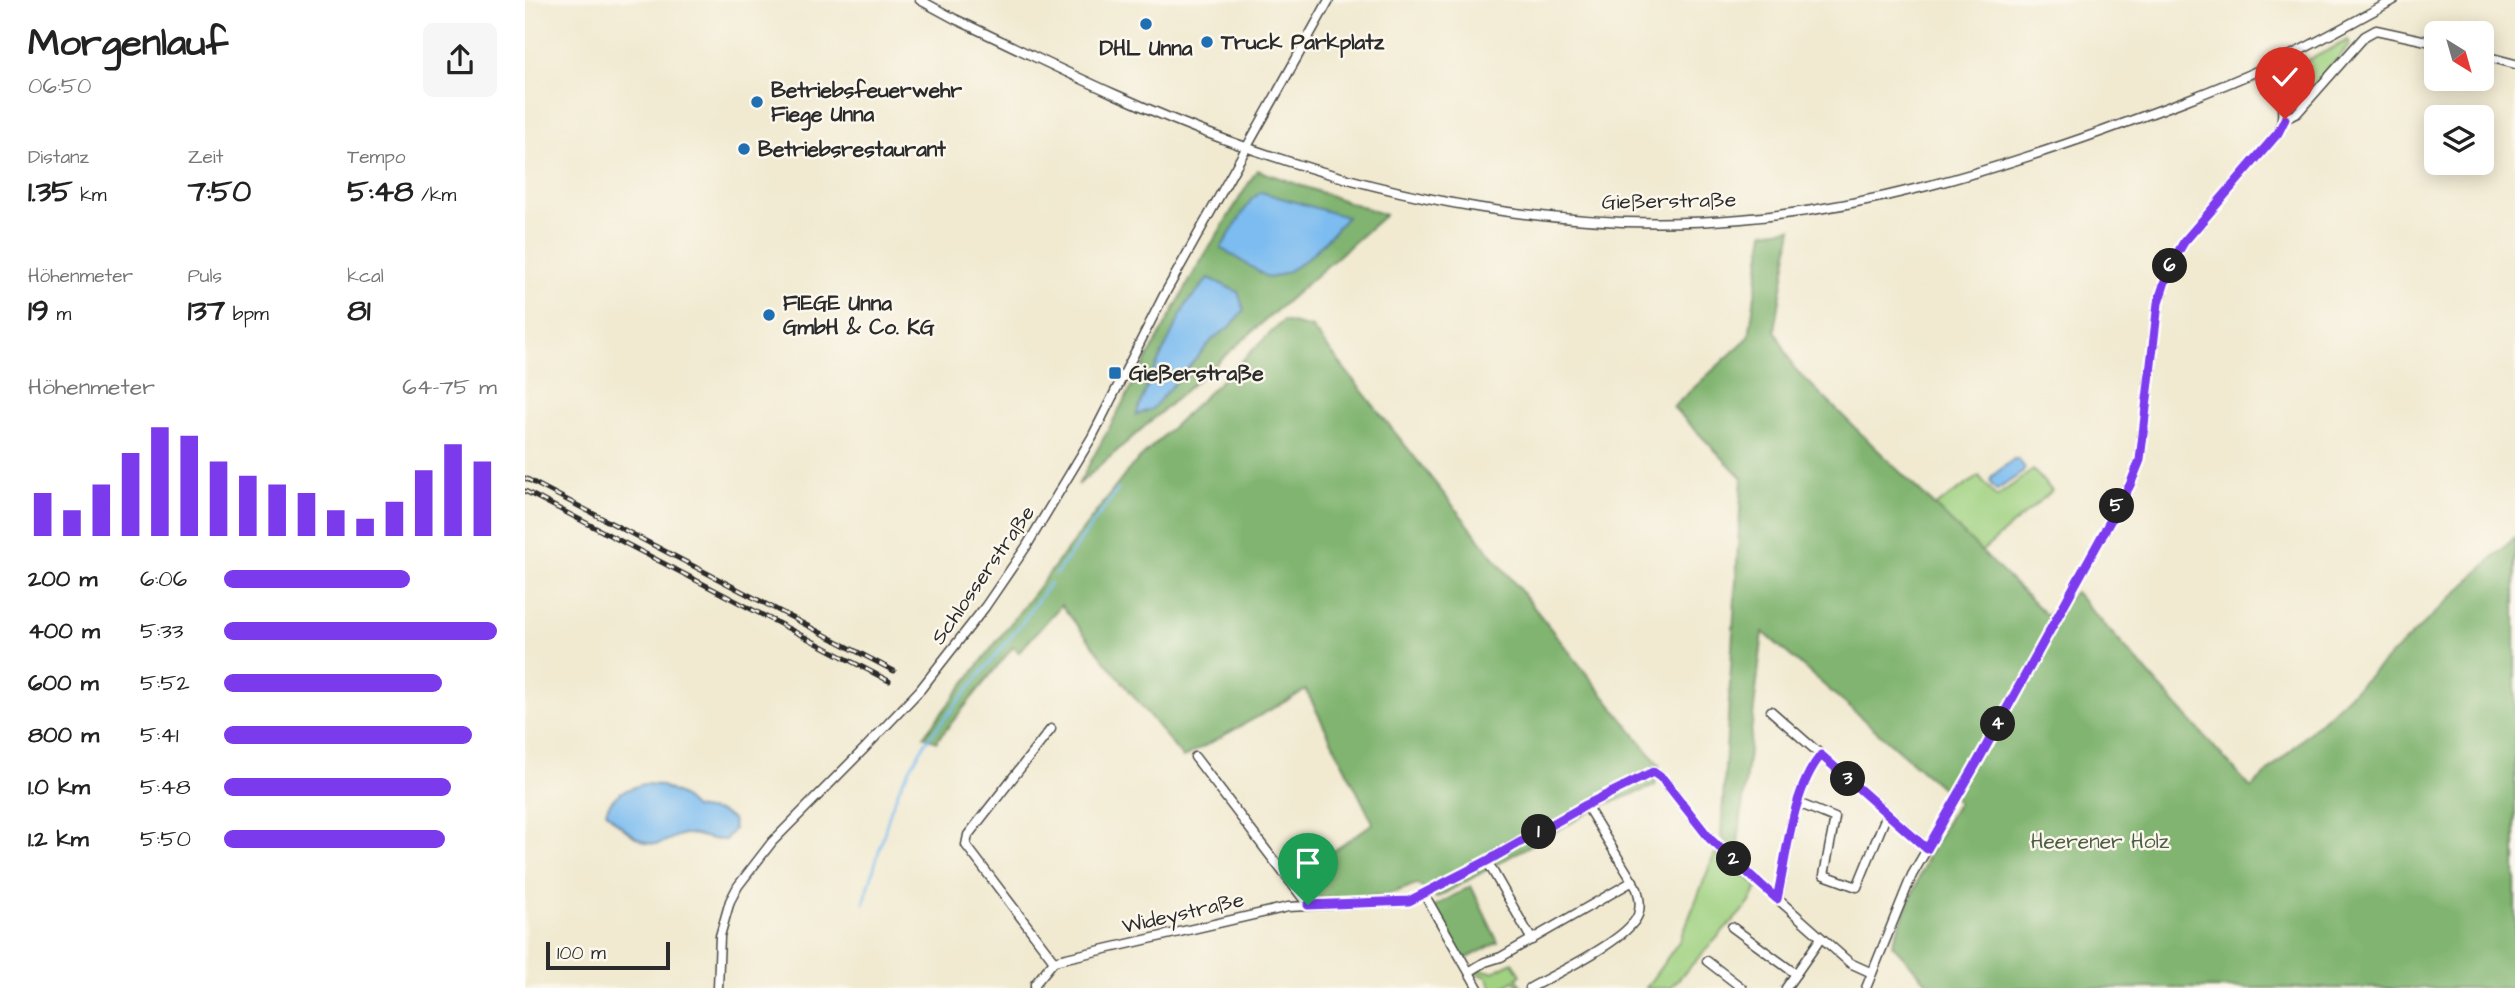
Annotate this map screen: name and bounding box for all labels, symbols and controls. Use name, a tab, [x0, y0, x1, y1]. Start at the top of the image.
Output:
marker: DHL Unna	[1138, 16, 1154, 32]
text: Morgenlauf	[28, 18, 228, 70]
north arrow	[2424, 21, 2494, 91]
map controls	[2424, 21, 2494, 175]
button: share	[423, 23, 497, 97]
place label: Truck Parkplatz	[1220, 28, 1385, 58]
place label: DHL Unna	[1100, 34, 1193, 63]
marker: Truck Parkplatz	[1199, 34, 1215, 50]
pin	[2255, 47, 2315, 119]
icon: check	[2266, 58, 2304, 96]
text: 06:50	[28, 70, 92, 102]
place label: Betriebsfeuerwehr Fiege Unna	[771, 76, 962, 131]
marker: Betriebsfeuerwehr Fiege Unna	[749, 94, 765, 110]
button: layers	[2424, 105, 2494, 175]
place label: Betriebsrestaurant	[758, 135, 946, 164]
marker: Betriebsrestaurant	[736, 141, 752, 157]
text: Distanz	[28, 144, 89, 171]
text: Zeit	[188, 144, 223, 171]
text: Tempo	[347, 144, 406, 171]
text: 1.35	[28, 171, 73, 213]
text: 7:50	[188, 171, 251, 213]
text: 5:48	[347, 171, 413, 213]
text: km	[73, 182, 107, 209]
text: /km	[413, 182, 456, 209]
street label: Gießerstraße	[1601, 185, 1737, 217]
pin: 6	[2153, 248, 2187, 284]
text: 6	[2164, 252, 2175, 279]
text: Höhenmeter	[28, 263, 133, 290]
text: Puls	[188, 263, 222, 290]
text: kcal	[347, 263, 384, 290]
place label: FIEGE Unna GmbH & Co. KG	[783, 289, 935, 342]
text: 19	[28, 290, 49, 332]
text: 137	[188, 290, 225, 332]
text: 81	[347, 290, 371, 332]
text: m	[49, 301, 71, 328]
text: bpm	[225, 301, 269, 328]
marker: FIEGE Unna GmbH & Co. KG	[761, 307, 777, 323]
place label: Gießerstraße	[1129, 359, 1264, 388]
marker: Gießerstraße	[1107, 365, 1123, 381]
text: Höhenmeter	[28, 371, 155, 403]
text: 64–75 m	[402, 371, 497, 403]
pin: 5	[2099, 489, 2135, 524]
text: 5	[2110, 492, 2123, 519]
street label: Schlosserstraße	[924, 500, 1042, 650]
text: 200 m	[28, 563, 97, 595]
text: 6:06	[140, 563, 187, 595]
text: 400 m	[28, 615, 100, 647]
text: 5:33	[140, 615, 184, 647]
text: 600 m	[28, 667, 99, 699]
text: 5:52	[140, 667, 190, 699]
pin: 4	[1981, 706, 2015, 742]
text: 4	[1991, 710, 2004, 737]
text: 800 m	[28, 719, 99, 751]
text: 5:41	[140, 719, 179, 751]
pin: 3	[1831, 762, 1865, 796]
text: 3	[1843, 765, 1852, 792]
text: 1.0 km	[28, 771, 90, 803]
text: 5:48	[140, 771, 191, 803]
pin: 1	[1521, 814, 1557, 850]
text: 1	[1537, 818, 1540, 845]
text: 1.2 km	[28, 823, 89, 855]
text: 5:50	[140, 823, 191, 855]
park label: Heerener Holz	[2031, 827, 2170, 856]
pin	[1278, 833, 1338, 905]
pin: 2	[1717, 842, 1751, 876]
icon: arrive	[1289, 844, 1327, 882]
text: 2	[1728, 845, 1739, 872]
street label: Wideystraße	[1119, 885, 1247, 943]
scale bar	[546, 939, 670, 971]
text: 100 m	[557, 940, 606, 967]

